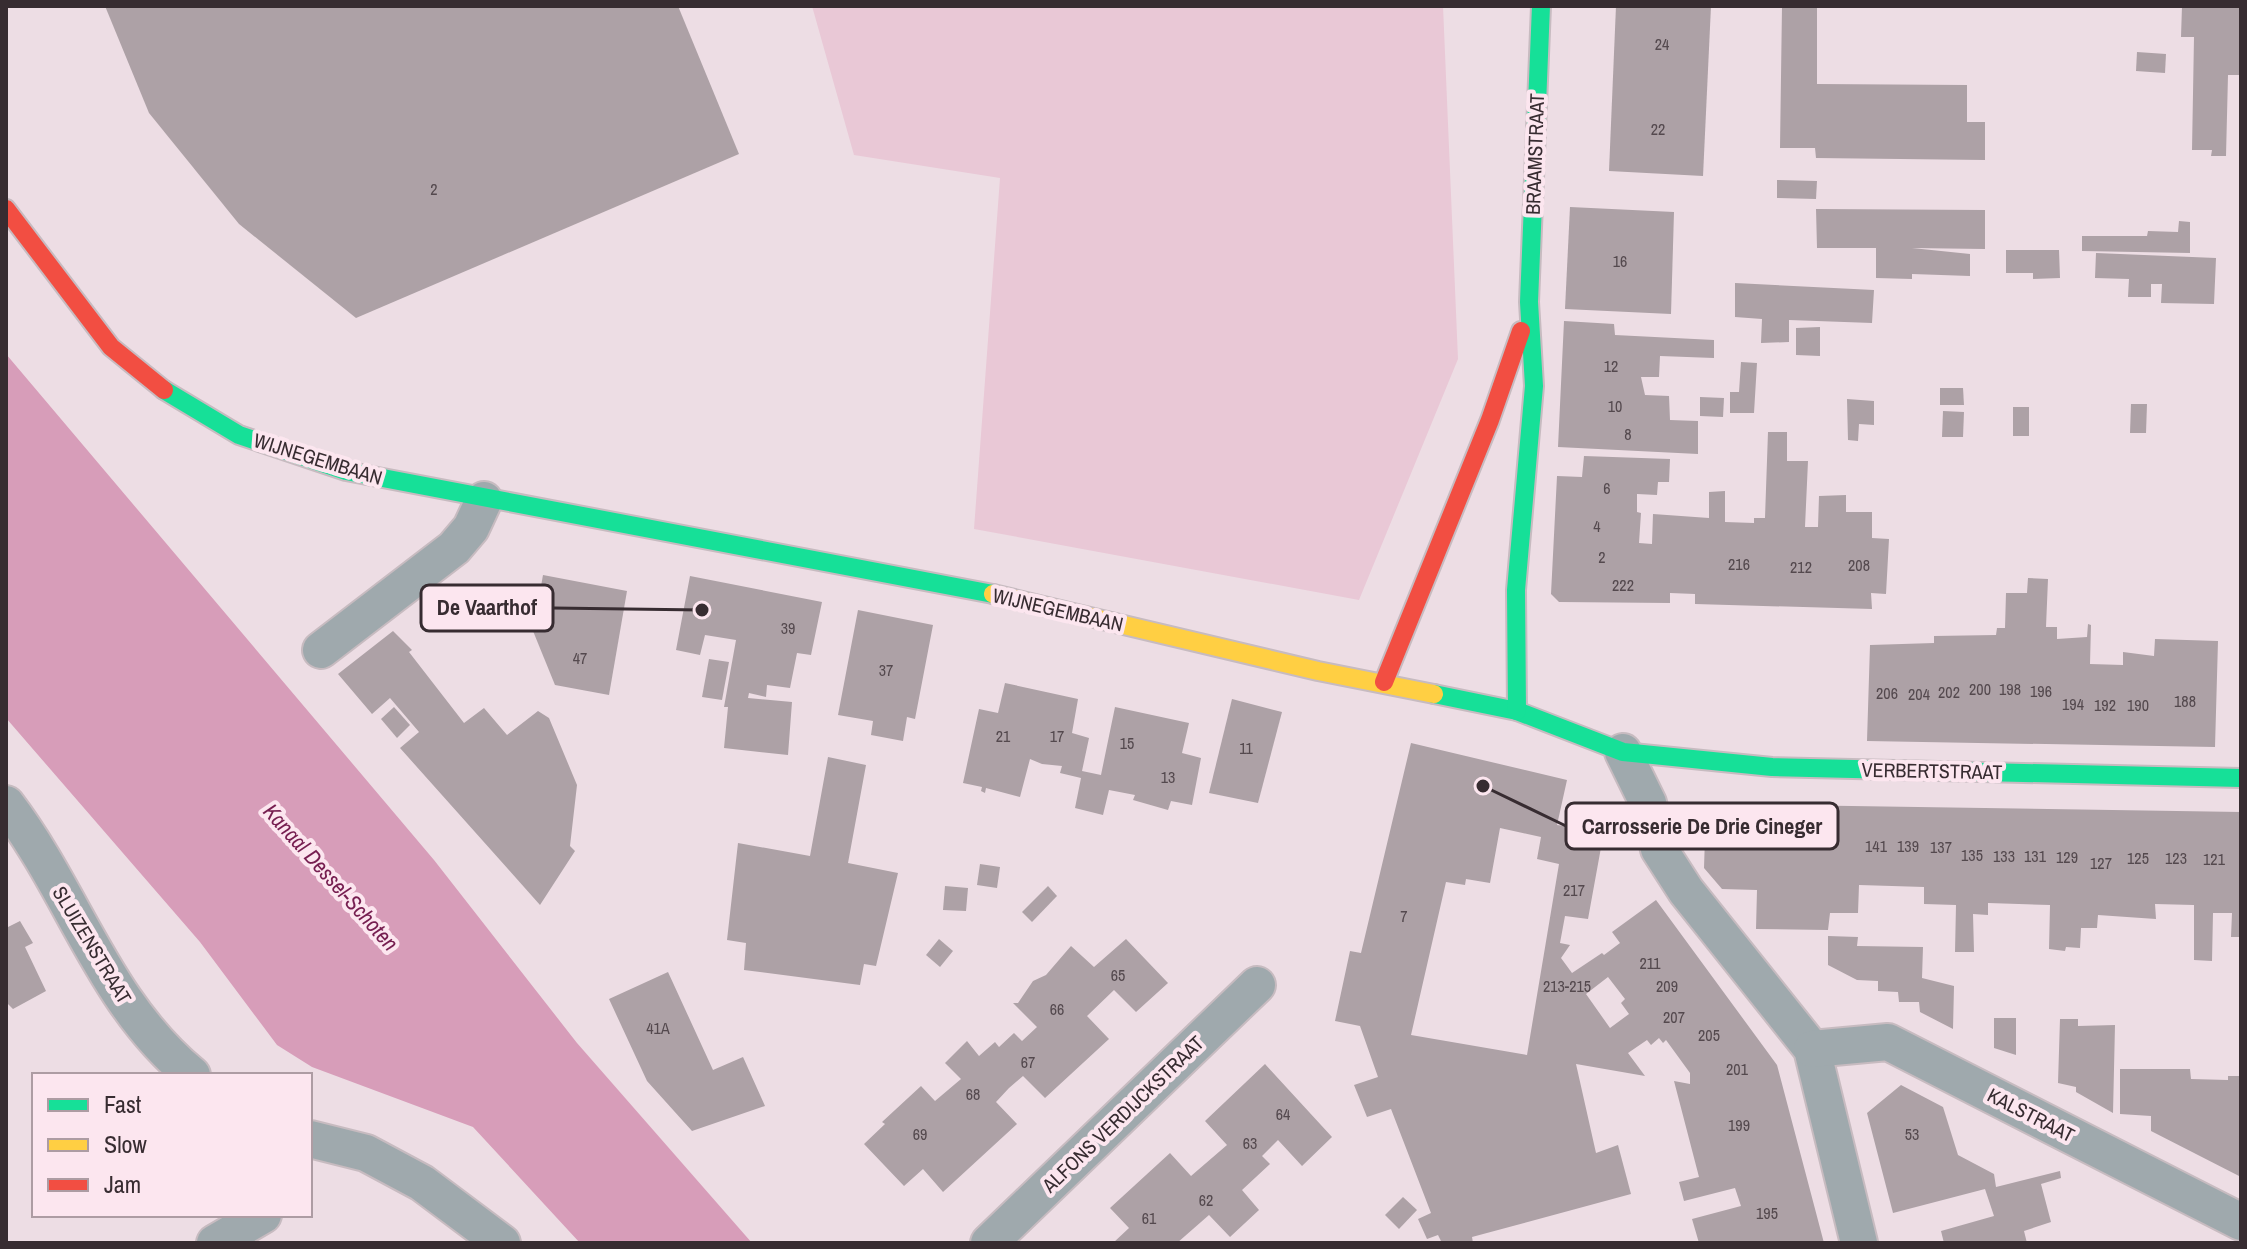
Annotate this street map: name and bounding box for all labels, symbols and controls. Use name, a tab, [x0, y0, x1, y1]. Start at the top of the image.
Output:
house number: 24	[1655, 33, 1669, 55]
street label: BRAAMSTRAAT	[1519, 93, 1550, 215]
house number: 22	[1651, 118, 1665, 140]
house number: 2	[430, 178, 438, 200]
house number: 16	[1613, 250, 1627, 272]
house number: 12	[1604, 355, 1618, 377]
house number: 10	[1608, 395, 1622, 417]
house number: 8	[1624, 423, 1632, 445]
street label: WIJNEGEMBAAN	[251, 426, 386, 491]
house number: 6	[1603, 477, 1611, 499]
house number: 4	[1593, 515, 1601, 537]
house number: 2	[1598, 546, 1606, 568]
house number: 216	[1728, 553, 1750, 575]
house number: 208	[1848, 554, 1870, 576]
house number: 212	[1790, 556, 1812, 578]
house number: 222	[1612, 574, 1634, 596]
street label: WIJNEGEMBAAN	[990, 581, 1126, 638]
callout: De Vaarthof	[421, 585, 553, 631]
text: De Vaarthof	[437, 592, 537, 622]
house number: 39	[781, 617, 795, 639]
house number: 47	[573, 647, 587, 669]
house number: 37	[879, 659, 893, 681]
house number: 200	[1969, 678, 1991, 700]
house number: 198	[1999, 678, 2021, 700]
house number: 196	[2030, 680, 2052, 702]
house number: 202	[1938, 681, 1960, 703]
house number: 206	[1876, 682, 1898, 704]
house number: 204	[1908, 683, 1930, 705]
house number: 188	[2174, 690, 2196, 712]
house number: 194	[2062, 693, 2084, 715]
house number: 192	[2094, 694, 2116, 716]
house number: 190	[2127, 694, 2149, 716]
house number: 21	[996, 725, 1011, 747]
house number: 17	[1050, 725, 1064, 747]
house number: 15	[1120, 732, 1134, 754]
house number: 11	[1239, 737, 1254, 759]
street label: VERBERTSTRAAT	[1861, 756, 2003, 785]
house number: 13	[1161, 766, 1175, 788]
water label: Kanaal Dessel-Schoten	[257, 797, 405, 957]
callout: Carrosserie De Drie Cineger	[1566, 803, 1838, 849]
text: Carrosserie De Drie Cineger	[1582, 811, 1822, 841]
house number: 141	[1865, 835, 1888, 857]
house number: 139	[1897, 835, 1919, 857]
house number: 137	[1930, 836, 1952, 858]
house number: 135	[1961, 844, 1983, 866]
house number: 133	[1993, 845, 2015, 867]
house number: 131	[2024, 845, 2047, 867]
house number: 129	[2056, 846, 2078, 868]
house number: 125	[2127, 847, 2149, 869]
house number: 123	[2165, 847, 2187, 869]
house number: 121	[2203, 848, 2226, 870]
house number: 127	[2090, 852, 2112, 874]
house number: 217	[1563, 879, 1585, 901]
street label: SLUIZENSTRAAT	[47, 881, 138, 1009]
house number: 7	[1400, 905, 1408, 927]
house number: 211	[1640, 952, 1661, 974]
house number: 65	[1111, 964, 1125, 986]
house number: 213-215	[1543, 975, 1591, 997]
house number: 209	[1656, 975, 1678, 997]
house number: 66	[1050, 998, 1064, 1020]
house number: 207	[1663, 1006, 1685, 1028]
house number: 41A	[646, 1017, 670, 1039]
house number: 205	[1698, 1024, 1720, 1046]
street label: ALFONS VERDIJCKSTRAAT	[1035, 1029, 1209, 1199]
house number: 67	[1021, 1051, 1035, 1073]
house number: 201	[1726, 1058, 1749, 1080]
legend	[32, 1073, 312, 1217]
street label: KALSTRAAT	[1983, 1081, 2079, 1148]
house number: 68	[966, 1083, 980, 1105]
text: Fast	[104, 1088, 142, 1120]
house number: 64	[1276, 1103, 1290, 1125]
house number: 199	[1728, 1114, 1750, 1136]
house number: 69	[913, 1123, 927, 1145]
house number: 53	[1905, 1123, 1919, 1145]
text: Slow	[104, 1128, 147, 1160]
house number: 63	[1243, 1132, 1257, 1154]
text: Jam	[104, 1168, 141, 1200]
house number: 62	[1199, 1189, 1213, 1211]
house number: 195	[1756, 1202, 1778, 1224]
house number: 61	[1142, 1207, 1157, 1229]

